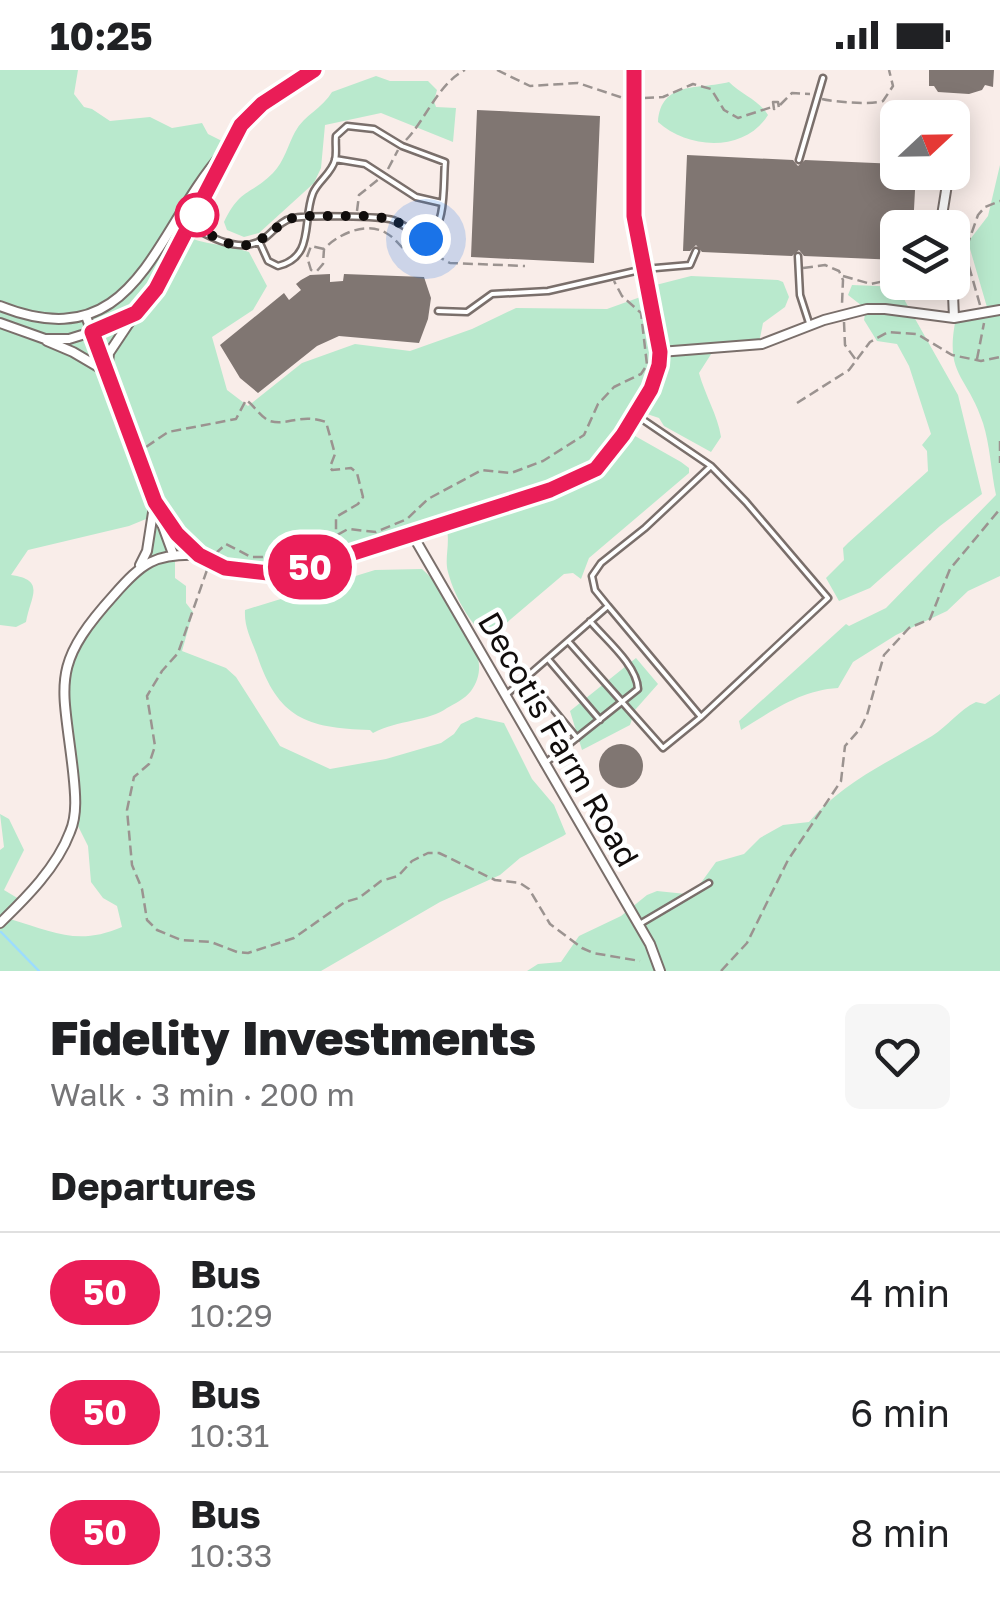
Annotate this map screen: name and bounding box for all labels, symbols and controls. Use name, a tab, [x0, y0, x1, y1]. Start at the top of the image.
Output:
text: 10:25	[50, 13, 153, 58]
north arrow	[880, 100, 970, 190]
map controls	[880, 100, 970, 300]
unlabelled marker	[176, 194, 218, 236]
button: layers	[880, 210, 970, 300]
your location	[401, 214, 451, 264]
line badge: 50	[265, 534, 355, 600]
text: 50	[288, 546, 332, 588]
street label: Decotis Farm Road	[471, 605, 647, 873]
button: heart	[845, 1004, 950, 1109]
text: Fidelity Investments	[50, 1008, 536, 1066]
text: Walk · 3 min · 200 m	[50, 1075, 355, 1113]
text: Departures	[50, 1163, 256, 1208]
text: Bus	[190, 1251, 261, 1296]
text: 4 min	[850, 1270, 950, 1315]
text: 50	[83, 1271, 127, 1313]
text: 10:29	[190, 1296, 273, 1334]
text: Bus	[190, 1371, 261, 1416]
text: 6 min	[850, 1390, 950, 1435]
text: 50	[83, 1391, 127, 1433]
text: 10:31	[190, 1416, 269, 1454]
text: Bus	[190, 1491, 261, 1536]
text: 8 min	[850, 1510, 950, 1555]
text: 50	[83, 1511, 127, 1553]
text: 10:33	[190, 1536, 272, 1574]

